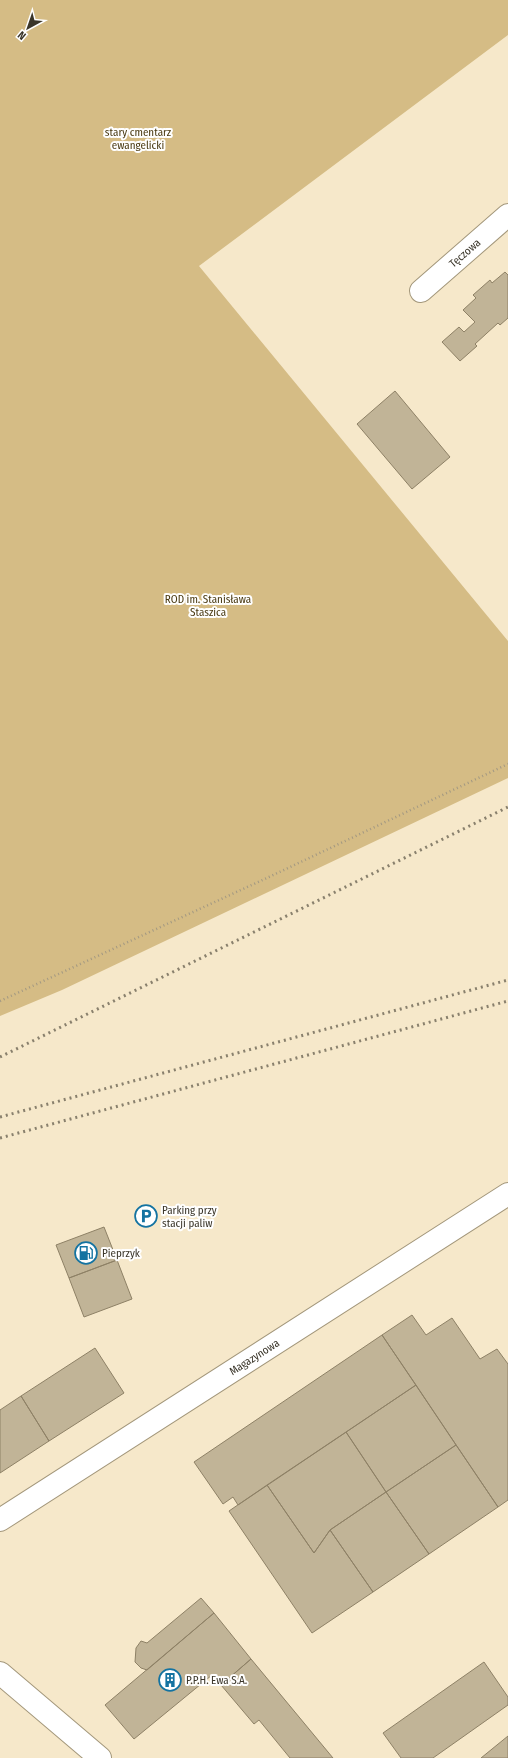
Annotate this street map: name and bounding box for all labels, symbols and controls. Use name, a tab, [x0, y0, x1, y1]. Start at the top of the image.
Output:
north arrow	[8, 8, 48, 48]
text: N	[15, 28, 29, 42]
park label: stary cmentarz ewangelicki	[105, 126, 172, 152]
street label: Tęczowa	[447, 236, 483, 270]
park label: ROD im. Stanisława Staszica	[165, 593, 251, 619]
parking icon: Parking przy stacji paliw	[133, 1203, 159, 1229]
place label: Parking przy stacji paliw	[162, 1204, 217, 1230]
fuel station icon: Pieprzyk	[73, 1240, 99, 1266]
place label: Pieprzyk	[102, 1247, 141, 1260]
street label: Magazynowa	[227, 1337, 282, 1378]
building icon: P.P.H. Ewa S.A.	[157, 1667, 183, 1693]
place label: P.P.H. Ewa S.A.	[186, 1674, 247, 1687]

